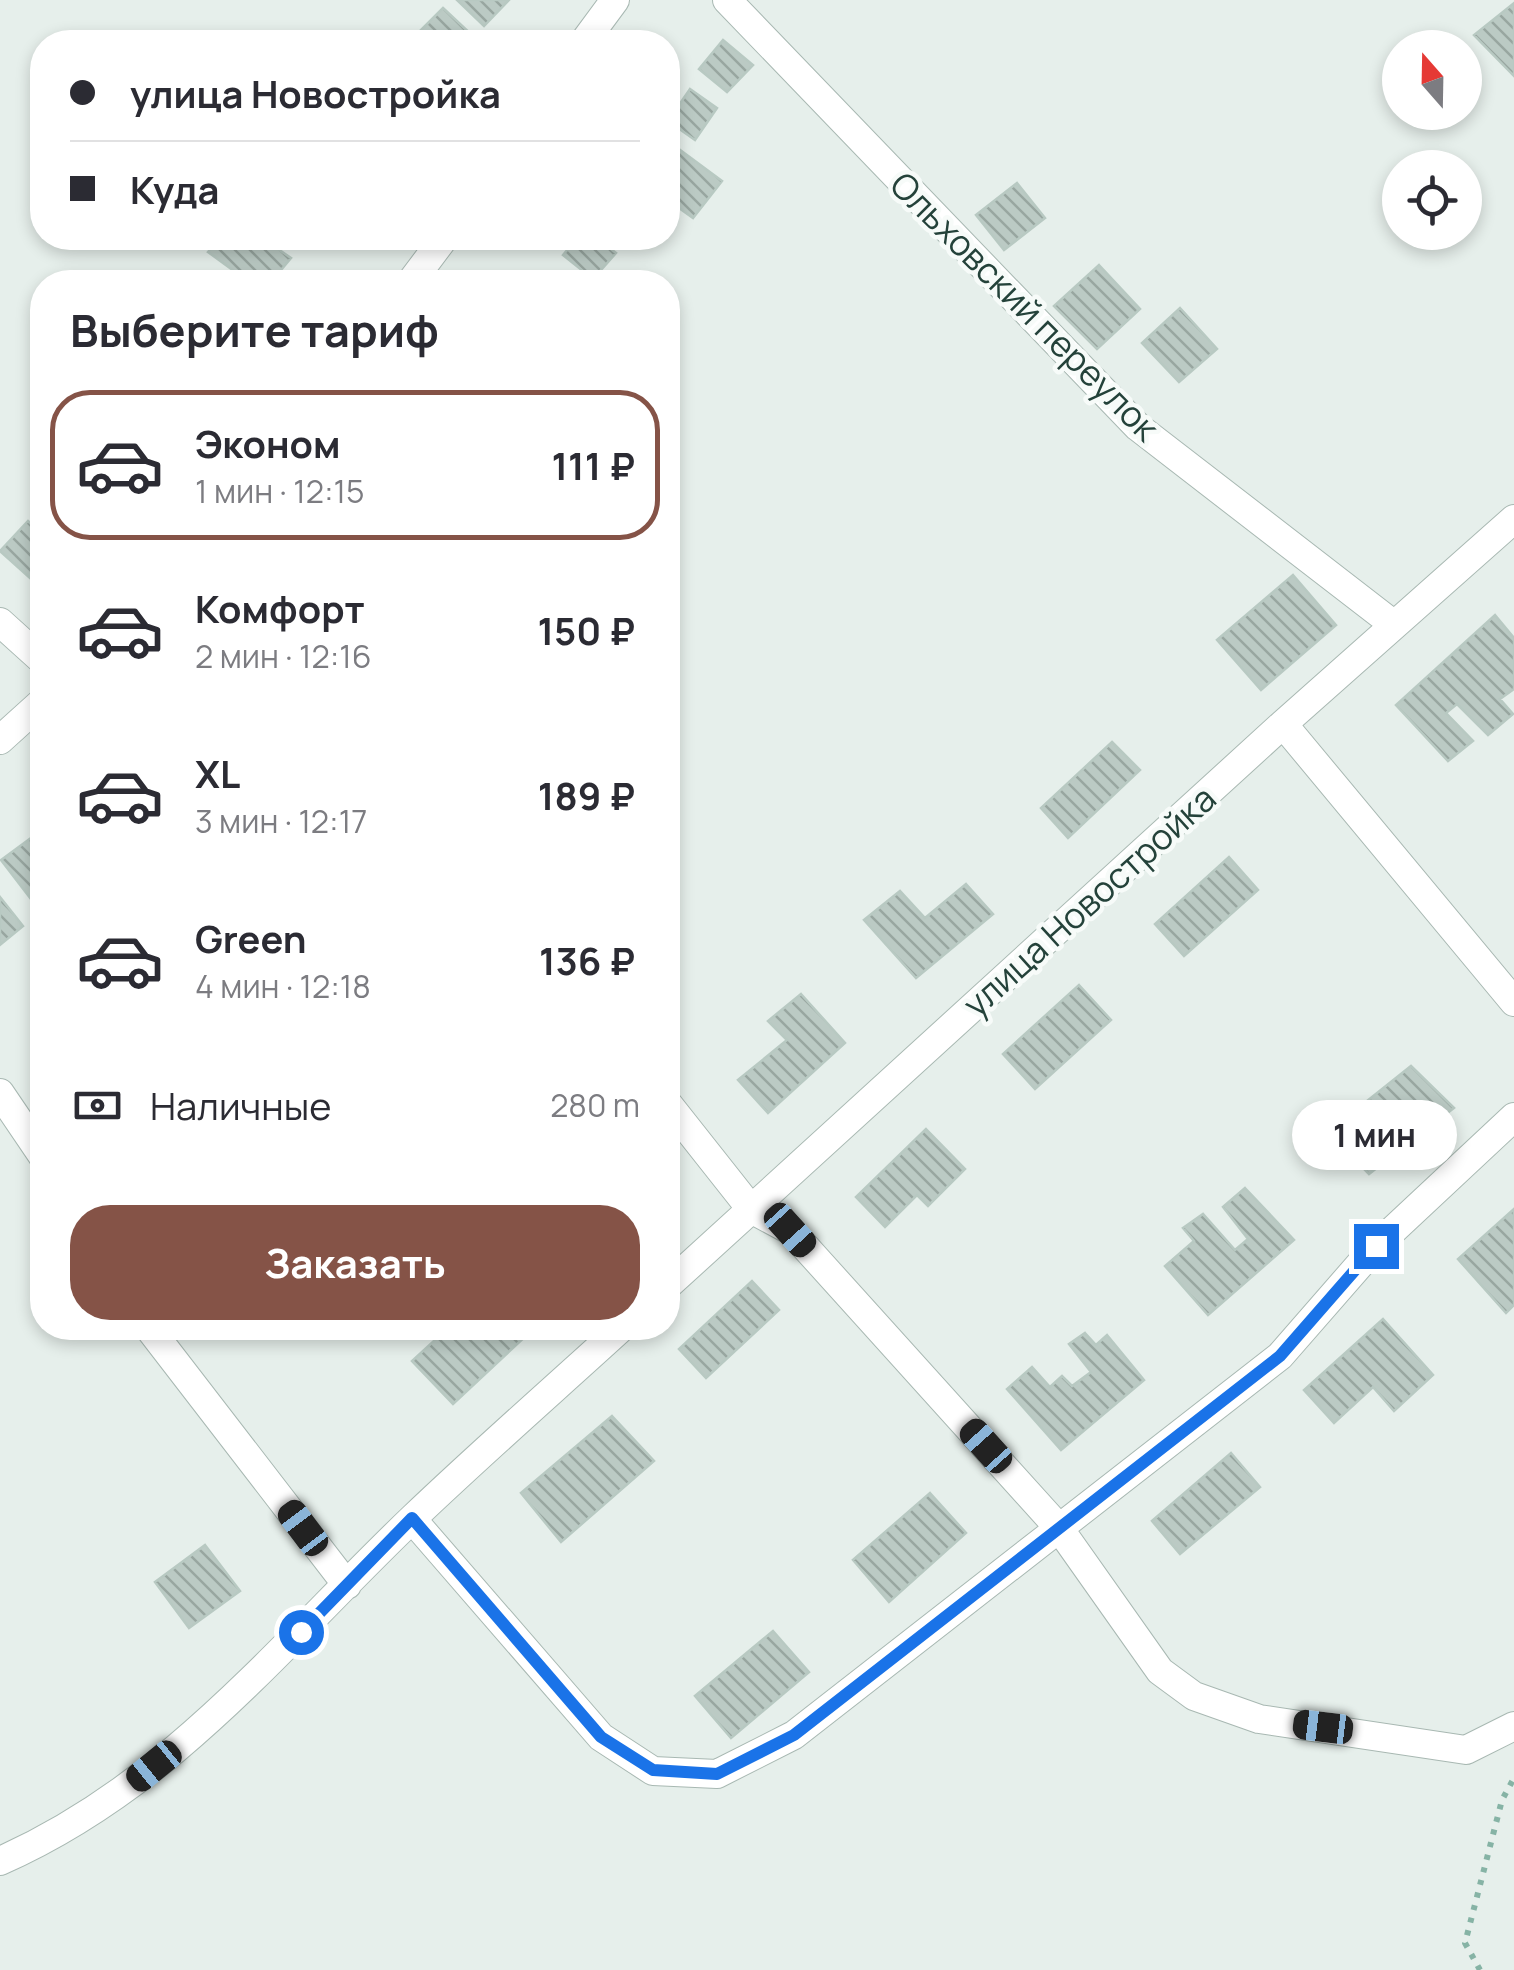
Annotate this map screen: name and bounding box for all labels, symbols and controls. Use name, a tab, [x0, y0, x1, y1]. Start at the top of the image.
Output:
north arrow	[1382, 30, 1482, 130]
map controls	[1382, 30, 1482, 250]
text: улица Новостройка	[130, 67, 501, 119]
button: locate	[1382, 150, 1482, 250]
street label: Ольховский переулок	[880, 161, 1171, 452]
text: Куда	[130, 163, 219, 215]
text: Выберите тариф	[70, 299, 439, 361]
text: Эконом	[195, 417, 341, 469]
icon: car	[75, 420, 165, 510]
text: 111 ₽	[551, 439, 635, 491]
text: 1 мин · 12:15	[195, 469, 364, 513]
text: Комфорт	[195, 582, 365, 634]
icon: car	[75, 585, 165, 675]
text: 150 ₽	[537, 604, 635, 656]
text: 2 мин · 12:16	[195, 634, 372, 678]
text: XL	[195, 747, 240, 799]
icon: car	[75, 750, 165, 840]
text: 189 ₽	[538, 769, 635, 821]
street label: улица Новостройка	[952, 775, 1226, 1027]
text: 3 мин · 12:17	[195, 799, 367, 843]
text: Green	[195, 912, 307, 964]
icon: car	[75, 915, 165, 1005]
text: 136 ₽	[539, 934, 635, 986]
text: 4 мин · 12:18	[195, 964, 371, 1008]
icon: cash	[70, 1078, 125, 1133]
text: Наличные	[150, 1079, 331, 1131]
text: 280 m	[550, 1083, 640, 1127]
callout: 1 мин	[1294, 1101, 1458, 1171]
text: 1 мин	[1333, 1113, 1416, 1157]
car	[759, 1198, 821, 1262]
button: Заказать	[70, 1205, 640, 1320]
route end	[1354, 1224, 1399, 1269]
car	[955, 1414, 1017, 1478]
car	[273, 1495, 333, 1561]
route start	[279, 1610, 324, 1655]
car	[1291, 1708, 1355, 1746]
car	[121, 1735, 187, 1797]

